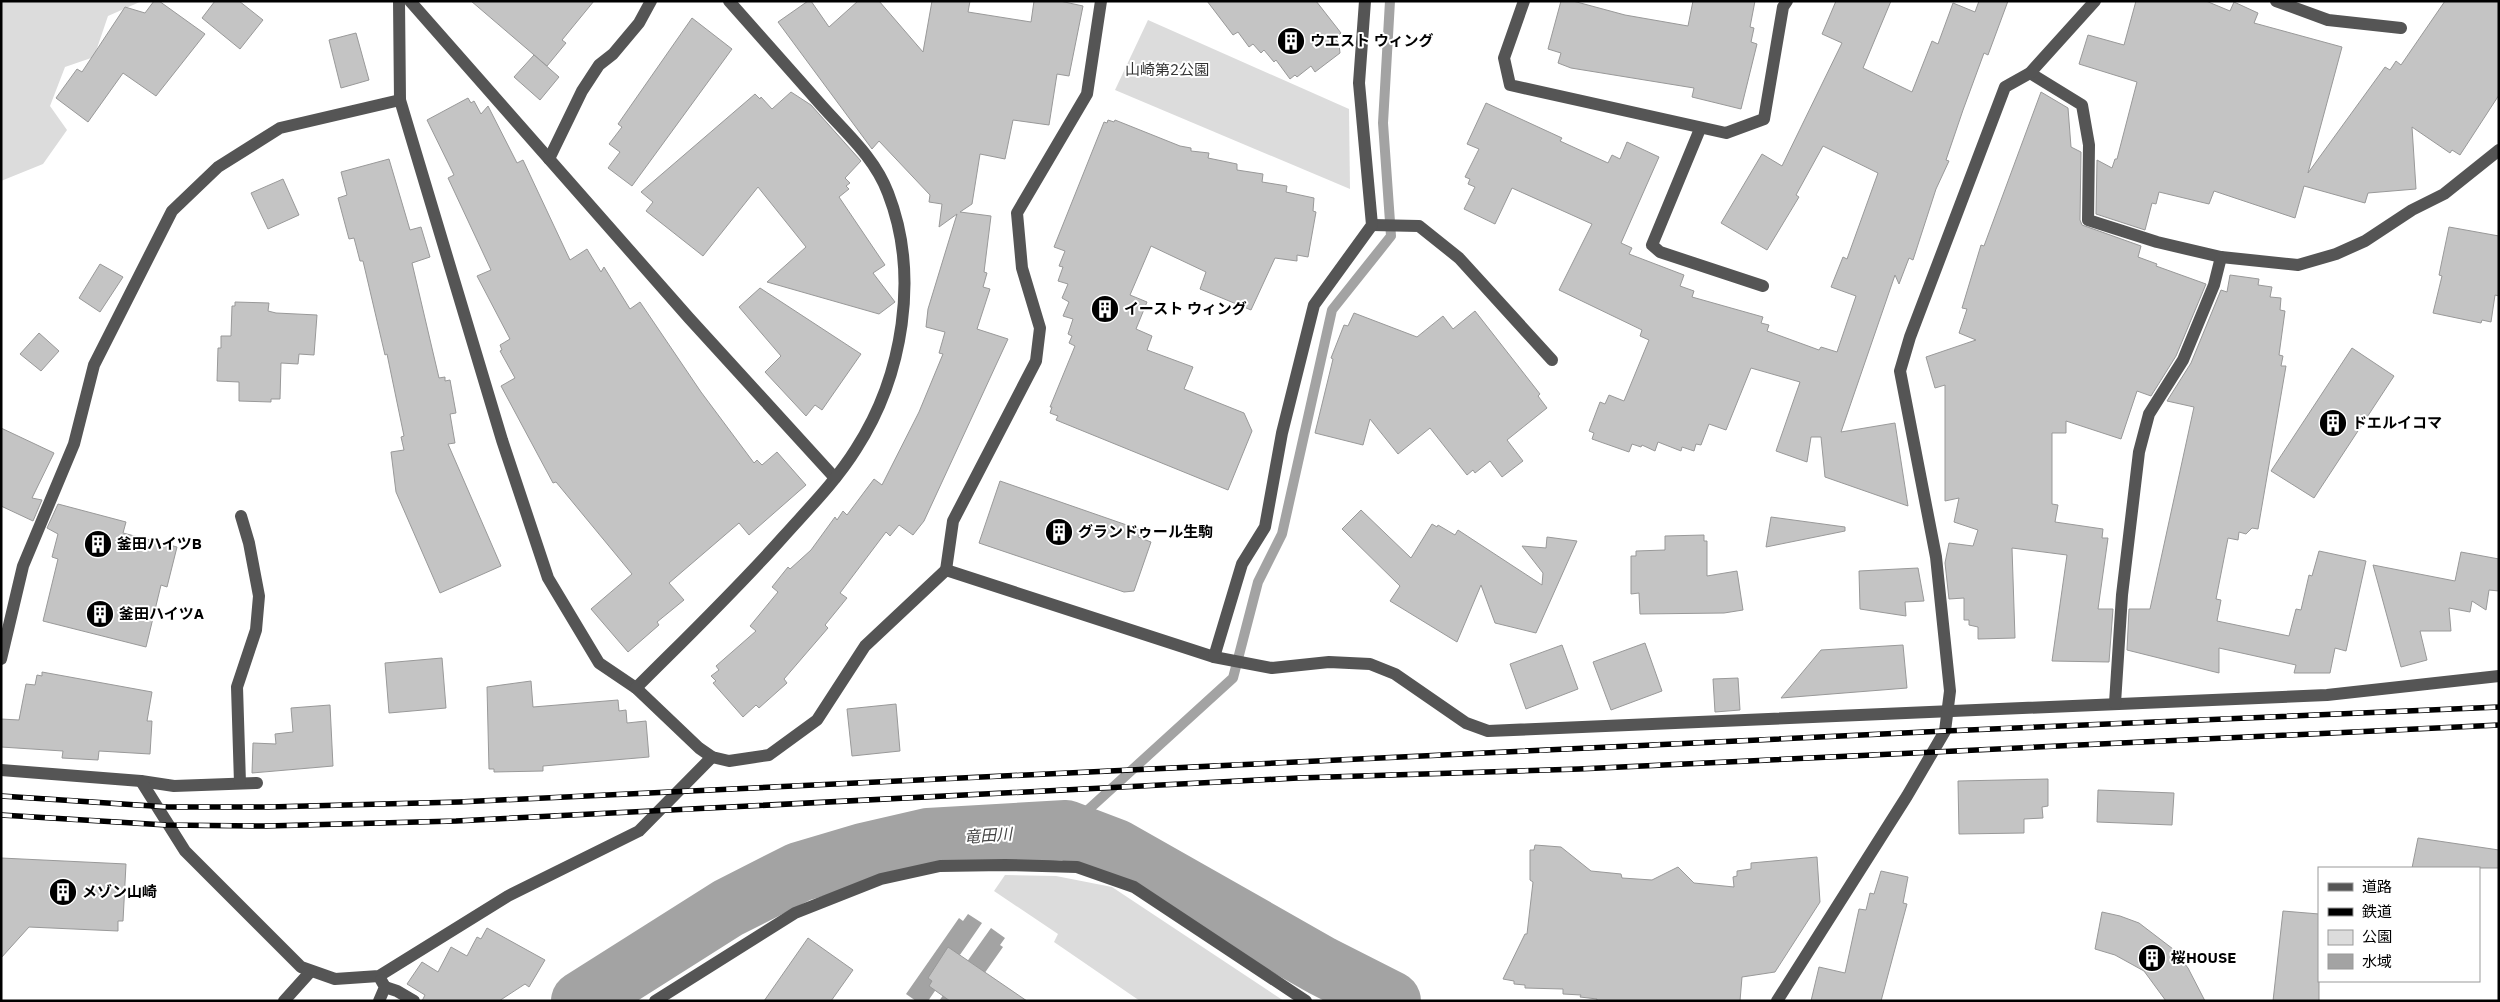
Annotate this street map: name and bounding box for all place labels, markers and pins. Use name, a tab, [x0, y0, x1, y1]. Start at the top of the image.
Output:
building icon: ウエスト ウィング	[1276, 26, 1306, 56]
place label: ウエスト ウィング	[1310, 31, 1434, 50]
building icon: イースト ウィング	[1090, 294, 1120, 324]
place label: イースト ウィング	[1124, 299, 1247, 318]
building icon: ドエルイコマ	[2318, 408, 2348, 438]
place label: ドエルイコマ	[2352, 413, 2442, 432]
building icon: グランドゥール生駒	[1044, 517, 1074, 547]
place label: グランドゥール生駒	[1078, 522, 1213, 541]
building icon: 釜田ハイツB	[83, 529, 113, 559]
place label: 釜田ハイツB	[117, 534, 202, 553]
building icon: 釜田ハイツA	[85, 599, 115, 629]
place label: 釜田ハイツA	[119, 604, 204, 623]
building icon: メゾン山崎	[48, 877, 78, 907]
place label: メゾン山崎	[82, 882, 157, 901]
building icon: 桜HOUSE	[2137, 943, 2167, 973]
place label: 桜HOUSE	[2171, 948, 2236, 967]

